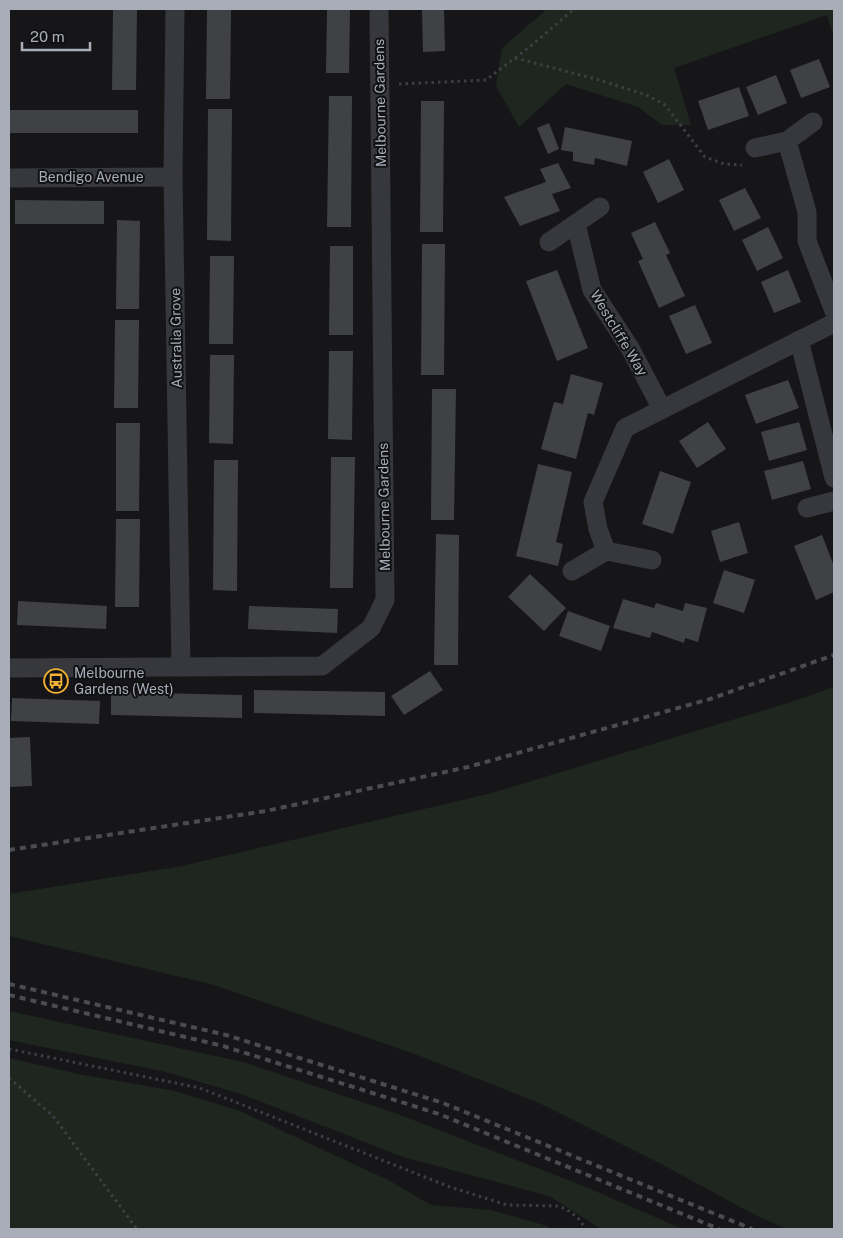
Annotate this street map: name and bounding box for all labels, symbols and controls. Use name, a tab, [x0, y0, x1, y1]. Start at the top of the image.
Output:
scale bar	[22, 20, 90, 52]
text: 20 m	[30, 28, 65, 45]
street label: Melbourne Gardens	[371, 39, 389, 167]
street label: Bendigo Avenue	[38, 169, 144, 185]
street label: Westcliffe Way	[587, 287, 651, 379]
street label: Australia Grove	[167, 288, 185, 388]
street label: Melbourne Gardens	[375, 443, 393, 571]
place label: Melbourne Gardens (West)	[74, 665, 174, 697]
bus stop icon: Melbourne Gardens (West)	[43, 668, 69, 694]

